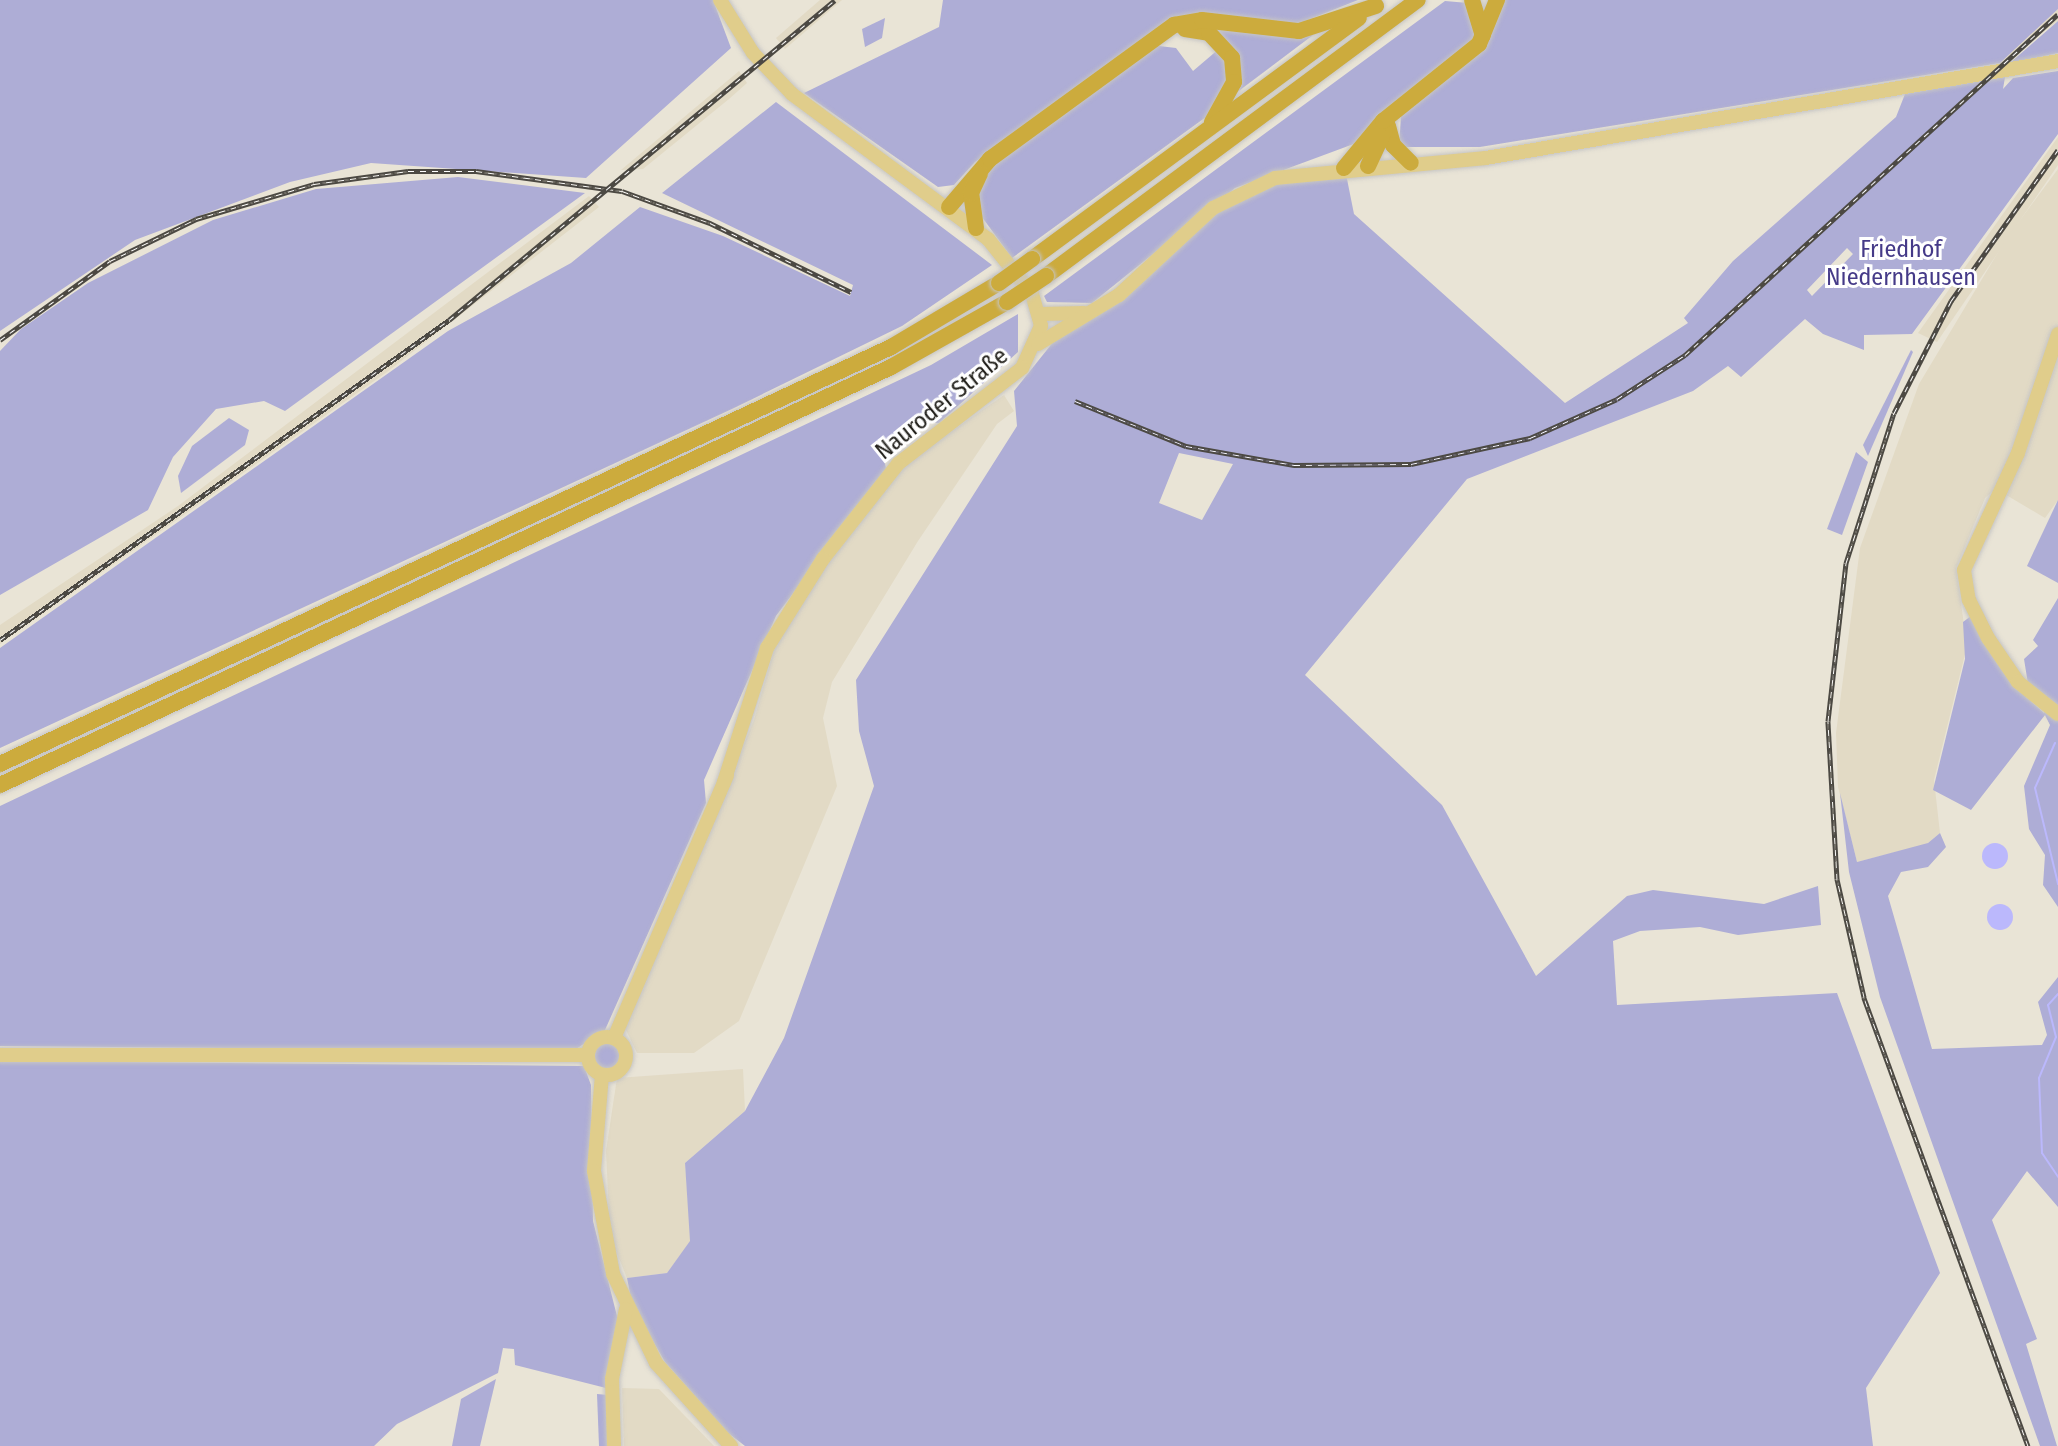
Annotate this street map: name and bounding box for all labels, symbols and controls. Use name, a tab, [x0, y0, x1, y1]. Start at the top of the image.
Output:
park label: Friedhof Niedernhausen	[1826, 236, 1976, 292]
street label: Nauroder Straße	[870, 342, 1014, 466]

